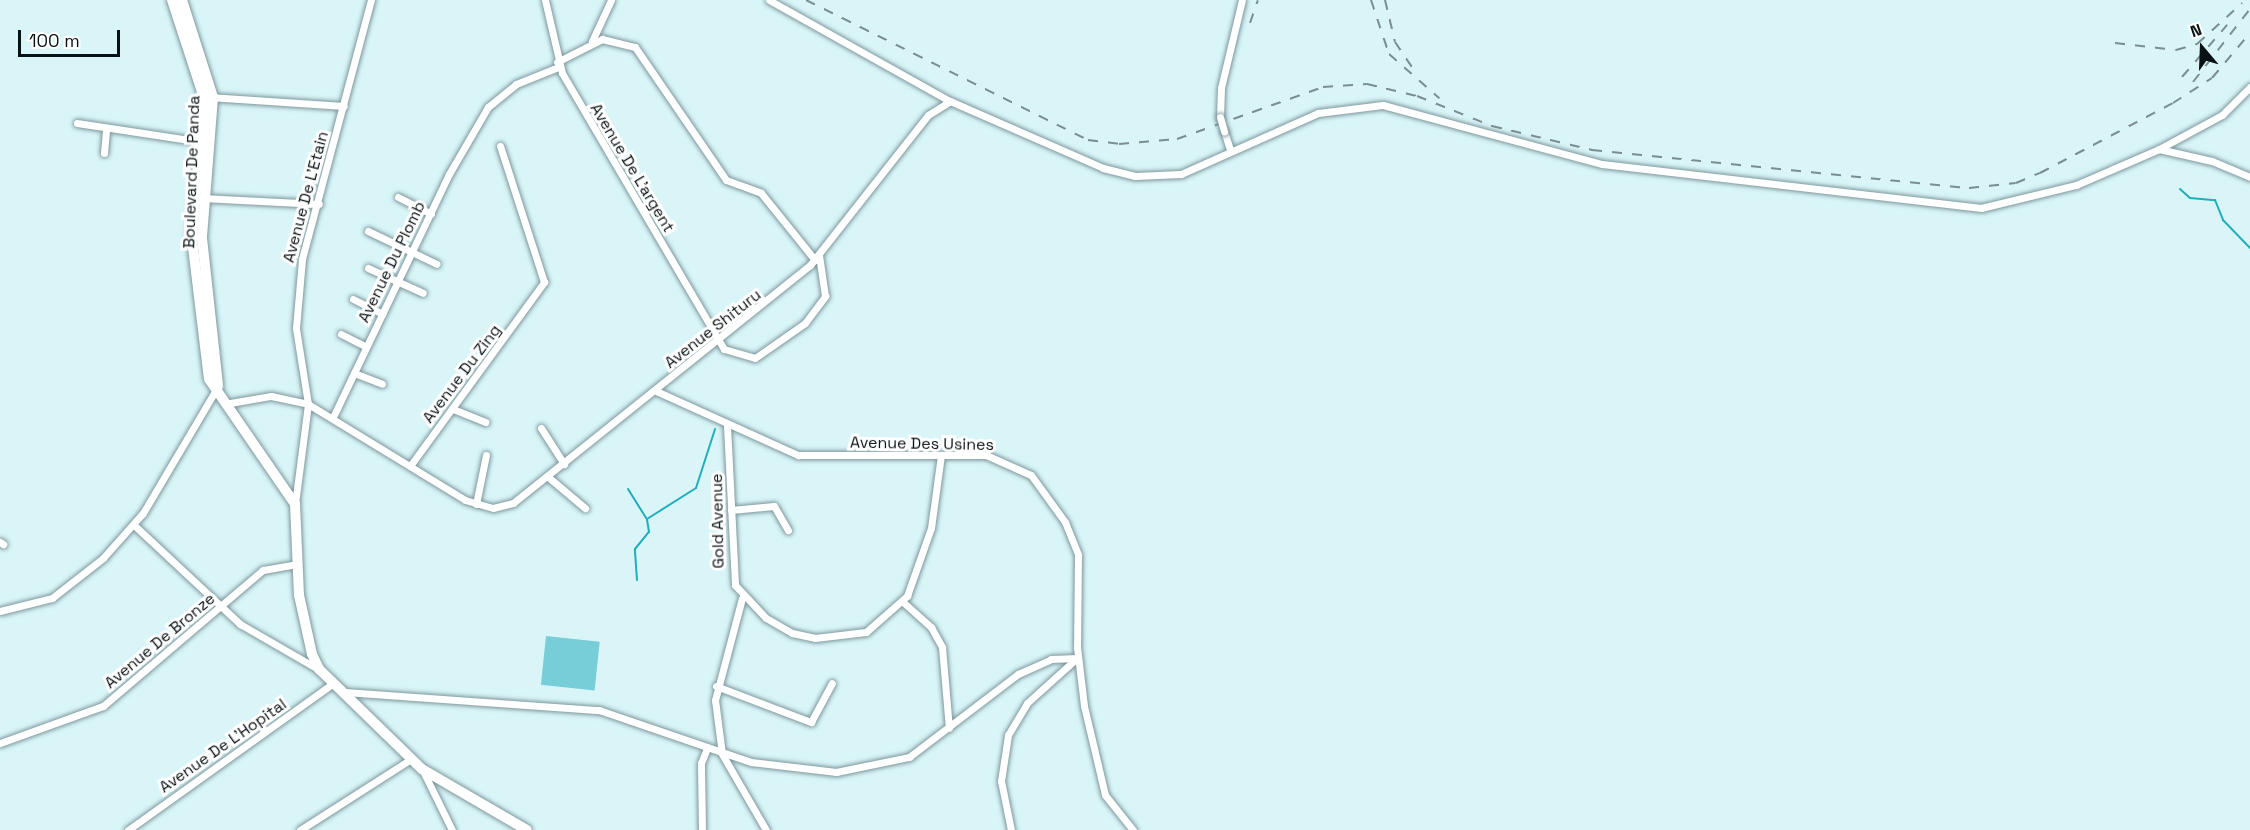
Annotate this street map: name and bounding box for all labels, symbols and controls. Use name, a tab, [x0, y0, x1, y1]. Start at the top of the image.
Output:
scale bar	[21, 18, 123, 56]
north arrow	[2172, 18, 2232, 78]
text: N	[2187, 19, 2204, 42]
text: 100 m	[29, 29, 80, 52]
street label: Boulevard De Panda	[180, 95, 204, 249]
street label: Avenue De L'argent	[586, 100, 678, 236]
street label: Avenue De L'Etain	[279, 129, 333, 265]
street label: Avenue Du Plomb	[354, 198, 430, 326]
street label: Avenue Shituru	[661, 285, 765, 373]
street label: Avenue Du Zing	[419, 321, 505, 427]
street label: Avenue Des Usines	[850, 433, 994, 455]
street label: Gold Avenue	[708, 473, 728, 569]
street label: Avenue De Bronze	[101, 589, 219, 693]
street label: Avenue De L'Hopital	[156, 695, 290, 797]

